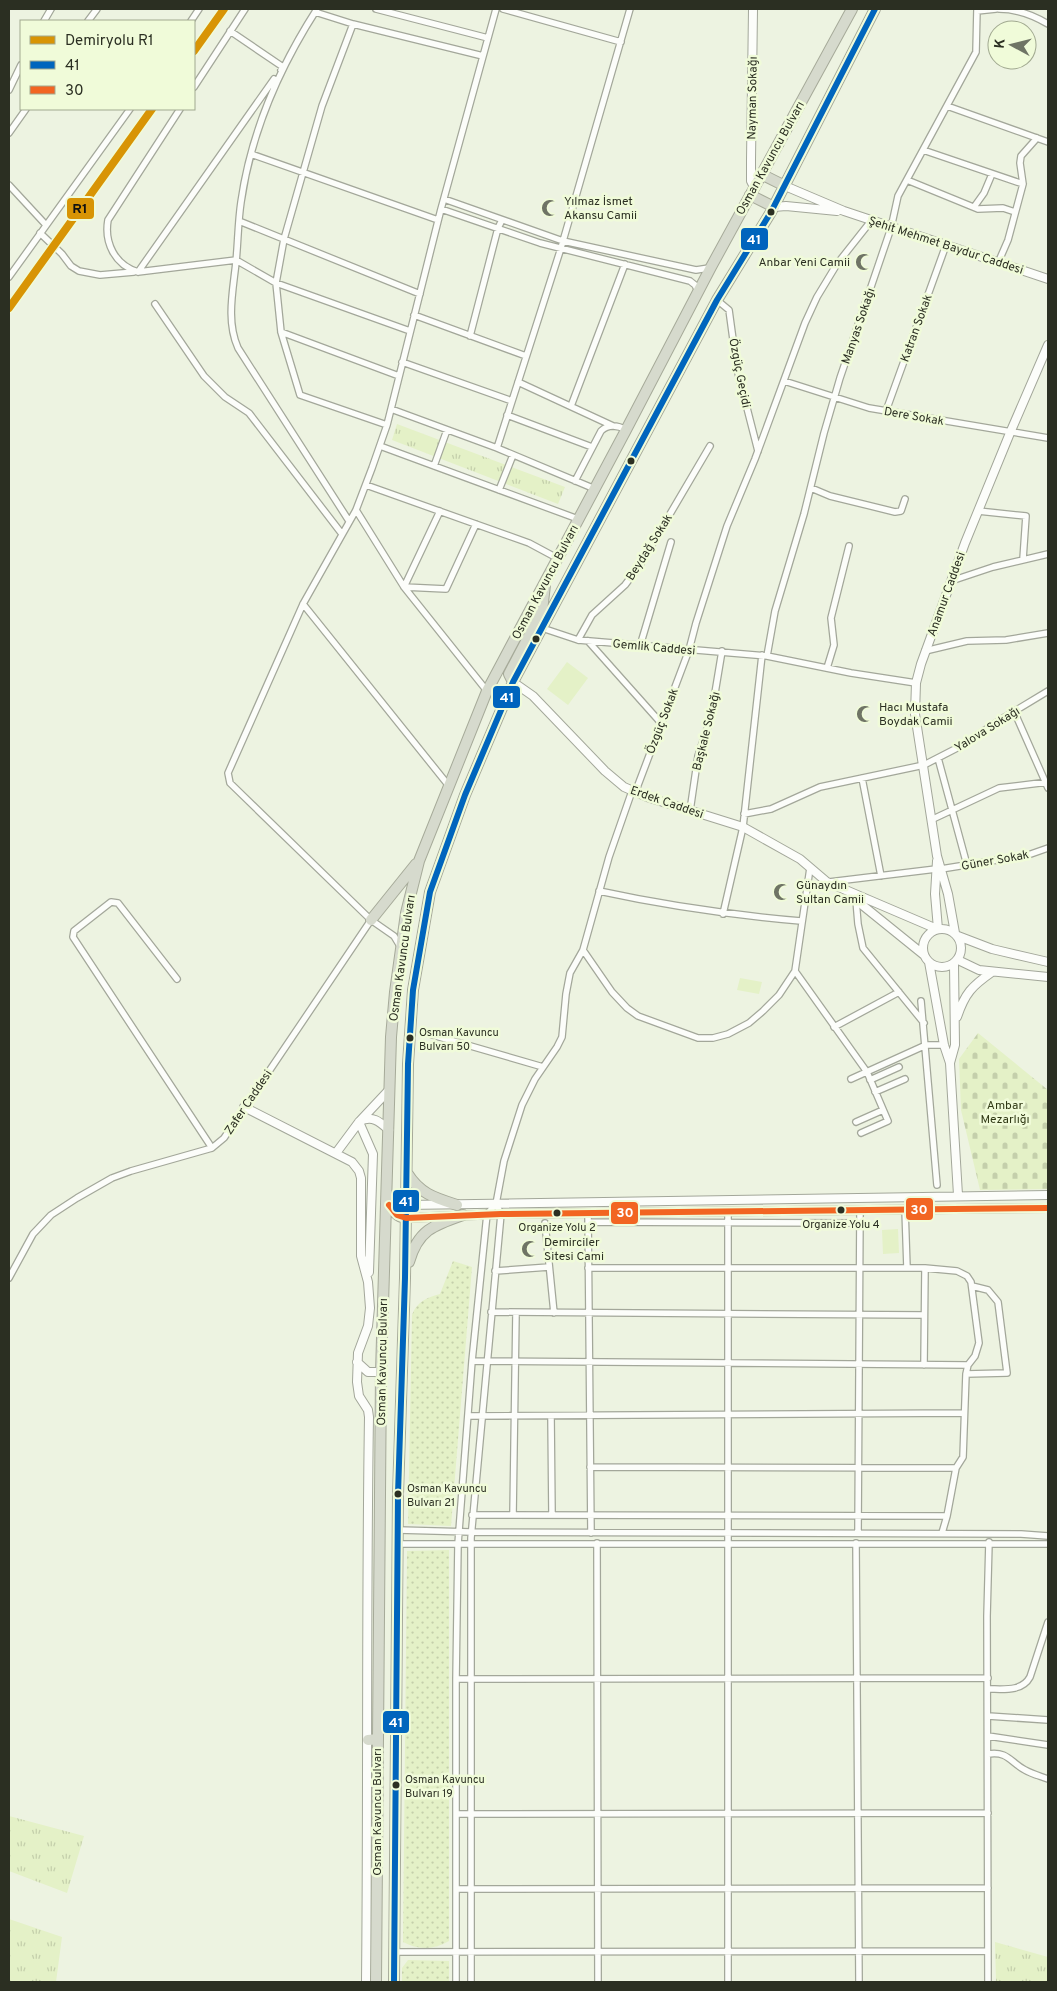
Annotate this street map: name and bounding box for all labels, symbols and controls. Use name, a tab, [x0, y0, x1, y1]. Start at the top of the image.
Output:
legend	[20, 20, 195, 110]
north arrow	[987, 20, 1037, 70]
text: Demiryolu R1	[65, 32, 153, 51]
text: K	[992, 38, 1010, 50]
street label: Nayman Sokağı	[744, 56, 762, 140]
text: 41	[65, 57, 80, 76]
text: 30	[65, 82, 84, 101]
street label: Osman Kavuncu Bulvarı	[733, 99, 809, 218]
place label: Yılmaz İsmet Akansu Camii	[564, 194, 637, 224]
line badge: R1	[66, 197, 95, 220]
mosque icon: Yılmaz İsmet Akansu Camii	[540, 198, 560, 218]
text: R1	[72, 201, 88, 218]
unlabelled marker	[766, 207, 776, 217]
street label: Şehit Mehmet Baydur Caddesi	[866, 213, 1025, 279]
line badge: 41	[740, 227, 769, 251]
text: 41	[747, 232, 761, 249]
mosque icon: Anbar Yeni Camii	[854, 252, 874, 272]
place label: Anbar Yeni Camii	[758, 255, 850, 271]
street label: Manyas Sokağı	[838, 286, 879, 366]
street label: Katran Sokak	[897, 292, 937, 364]
street label: Özgüç Geçidi	[724, 337, 754, 409]
street label: Dere Sokak	[883, 404, 945, 430]
unlabelled marker	[626, 456, 636, 466]
street label: Beydağ Sokak	[623, 511, 677, 584]
street label: Osman Kavuncu Bulvarı	[509, 522, 583, 643]
street label: Anamur Caddesi	[924, 550, 970, 639]
unlabelled marker	[531, 634, 541, 644]
street label: Gemlik Caddesi	[612, 636, 696, 660]
line badge: 41	[492, 685, 521, 709]
street label: Özgüç Sokak	[643, 686, 683, 757]
text: 41	[500, 690, 514, 707]
street label: Başkale Sokağı	[689, 690, 725, 772]
place label: Hacı Mustafa Boydak Camii	[879, 700, 953, 730]
street label: Yalova Sokağı	[952, 703, 1023, 756]
mosque icon: Hacı Mustafa Boydak Camii	[855, 704, 875, 724]
street label: Erdek Caddesi	[628, 783, 706, 823]
street label: Güner Sokak	[960, 847, 1030, 875]
place label: Günaydın Sultan Camii	[796, 878, 864, 908]
mosque icon: Günaydın Sultan Camii	[772, 882, 792, 902]
street label: Osman Kavuncu Bulvarı	[386, 894, 420, 1022]
place label: Osman Kavuncu Bulvarı 50	[419, 1026, 499, 1054]
marker: Osman Kavuncu Bulvarı 50	[405, 1033, 415, 1043]
street label: Zafer Caddesi	[221, 1067, 276, 1138]
park label: Ambar Mezarlığı	[980, 1098, 1030, 1128]
line badge: 41	[392, 1189, 420, 1213]
text: 41	[399, 1194, 413, 1211]
line badge: 30	[905, 1197, 934, 1221]
line badge: 30	[610, 1201, 639, 1225]
text: 30	[910, 1202, 928, 1219]
text: 30	[616, 1205, 634, 1222]
marker: Organize Yolu 4	[836, 1205, 846, 1215]
marker: Organize Yolu 2	[552, 1208, 562, 1218]
place label: Organize Yolu 4	[802, 1218, 880, 1232]
place label: Organize Yolu 2	[518, 1221, 596, 1235]
place label: Demirciler Sitesi Cami	[544, 1235, 604, 1265]
mosque icon: Demirciler Sitesi Cami	[520, 1239, 540, 1259]
street label: Osman Kavuncu Bulvarı	[374, 1298, 392, 1426]
place label: Osman Kavuncu Bulvarı 21	[407, 1482, 487, 1510]
marker: Osman Kavuncu Bulvarı 21	[393, 1489, 403, 1499]
line badge: 41	[382, 1710, 410, 1734]
text: 41	[389, 1715, 403, 1732]
street label: Osman Kavuncu Bulvarı	[370, 1748, 386, 1876]
place label: Osman Kavuncu Bulvarı 19	[405, 1773, 485, 1801]
marker: Osman Kavuncu Bulvarı 19	[391, 1780, 401, 1790]

